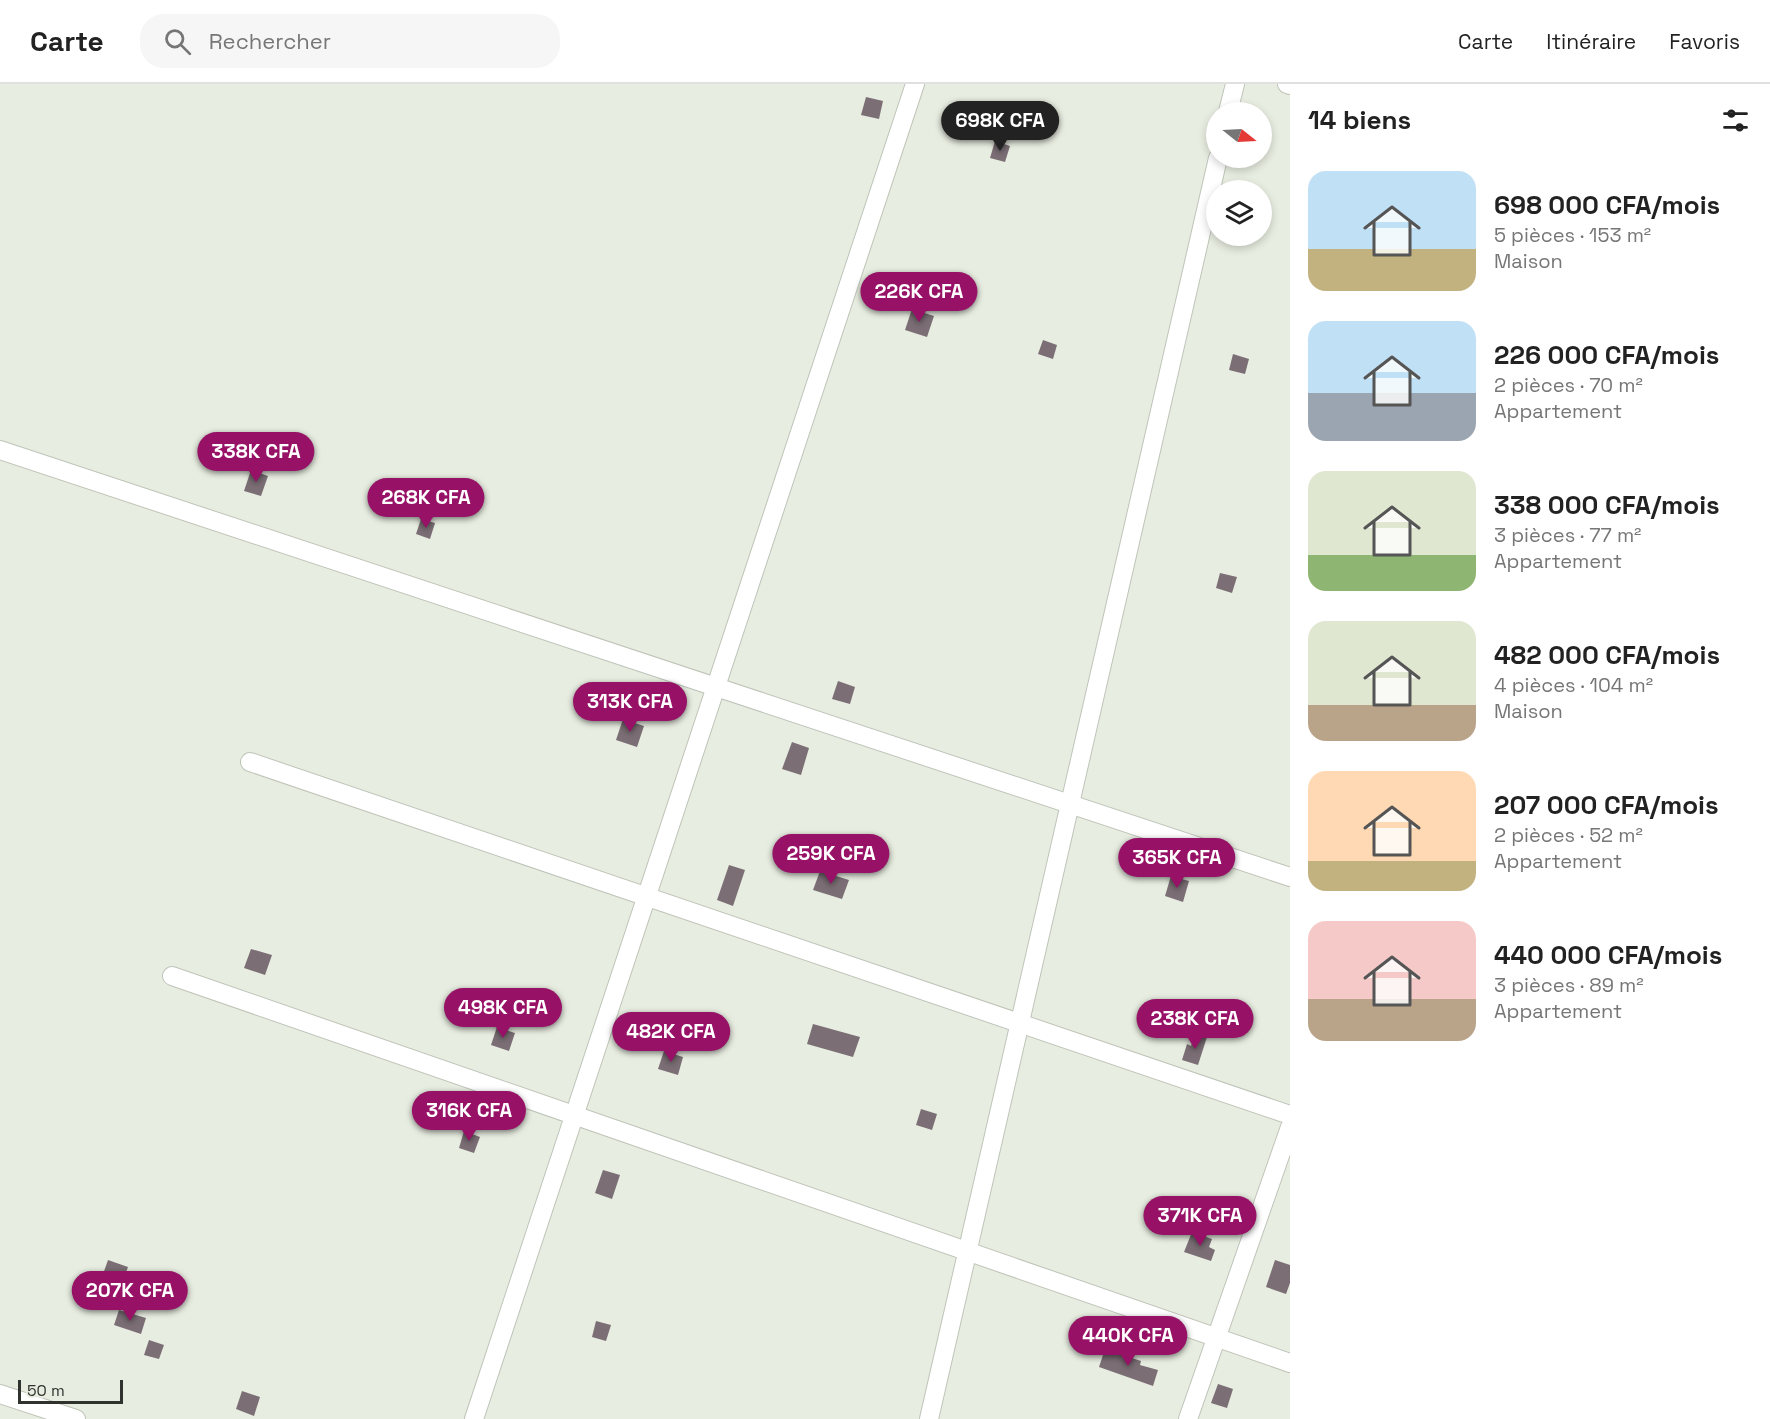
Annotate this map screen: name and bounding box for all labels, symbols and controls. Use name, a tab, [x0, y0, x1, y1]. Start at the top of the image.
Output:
search box	[140, 14, 560, 68]
text: Carte	[30, 23, 104, 59]
icon: search	[161, 25, 194, 58]
text: Rechercher	[209, 27, 331, 55]
text: Carte	[1458, 28, 1513, 55]
text: Itinéraire	[1546, 28, 1636, 55]
text: Favoris	[1669, 28, 1740, 55]
pin: 698K CFA	[938, 101, 1062, 152]
north arrow	[1206, 102, 1272, 168]
map controls	[1206, 102, 1272, 246]
text: 14 biens	[1308, 103, 1411, 137]
icon: filters	[1719, 104, 1752, 137]
text: 698K CFA	[955, 107, 1045, 133]
button: layers	[1206, 180, 1272, 246]
text: 698 000 CFA/mois	[1494, 188, 1720, 222]
icon: home	[1356, 195, 1428, 267]
text: 5 pièces · 153 m²	[1494, 222, 1651, 248]
text: Maison	[1494, 248, 1563, 274]
pin: 226K CFA	[857, 272, 981, 323]
text: 226K CFA	[874, 278, 964, 304]
text: 226 000 CFA/mois	[1494, 338, 1719, 372]
icon: home	[1356, 345, 1428, 417]
text: 2 pièces · 70 m²	[1494, 372, 1643, 398]
text: Appartement	[1494, 398, 1622, 424]
pin: 338K CFA	[194, 432, 318, 483]
text: 338K CFA	[211, 438, 301, 464]
pin: 268K CFA	[364, 478, 488, 529]
text: 268K CFA	[381, 484, 471, 510]
text: 338 000 CFA/mois	[1494, 488, 1720, 522]
icon: home	[1356, 495, 1428, 567]
text: 3 pièces · 77 m²	[1494, 522, 1641, 548]
text: Appartement	[1494, 548, 1622, 574]
text: 482 000 CFA/mois	[1494, 638, 1720, 672]
icon: home	[1356, 645, 1428, 717]
text: 4 pièces · 104 m²	[1494, 672, 1653, 698]
pin: 313K CFA	[568, 682, 692, 733]
text: 313K CFA	[587, 688, 673, 714]
text: Maison	[1494, 698, 1563, 724]
text: 207 000 CFA/mois	[1494, 788, 1719, 822]
icon: home	[1356, 795, 1428, 867]
text: 2 pièces · 52 m²	[1494, 822, 1643, 848]
pin: 259K CFA	[769, 834, 893, 885]
pin: 365K CFA	[1115, 838, 1239, 889]
text: 259K CFA	[786, 840, 876, 866]
text: 365K CFA	[1132, 844, 1222, 870]
text: Appartement	[1494, 848, 1622, 874]
text: 440 000 CFA/mois	[1494, 938, 1722, 972]
icon: home	[1356, 945, 1428, 1017]
text: 3 pièces · 89 m²	[1494, 972, 1644, 998]
pin: 498K CFA	[441, 988, 565, 1039]
text: 498K CFA	[458, 994, 548, 1020]
text: Appartement	[1494, 998, 1622, 1024]
pin: 238K CFA	[1133, 999, 1257, 1050]
text: 238K CFA	[1151, 1005, 1240, 1031]
pin: 482K CFA	[609, 1012, 733, 1063]
text: 482K CFA	[626, 1018, 716, 1044]
pin: 316K CFA	[407, 1091, 531, 1142]
text: 316K CFA	[426, 1097, 512, 1123]
pin: 371K CFA	[1138, 1196, 1262, 1247]
text: 371K CFA	[1157, 1202, 1243, 1228]
pin: 207K CFA	[68, 1271, 192, 1322]
text: 207K CFA	[86, 1277, 174, 1303]
pin: 440K CFA	[1066, 1316, 1190, 1367]
text: 440K CFA	[1082, 1322, 1174, 1348]
scale bar	[18, 1377, 123, 1404]
text: 50 m	[27, 1380, 65, 1401]

